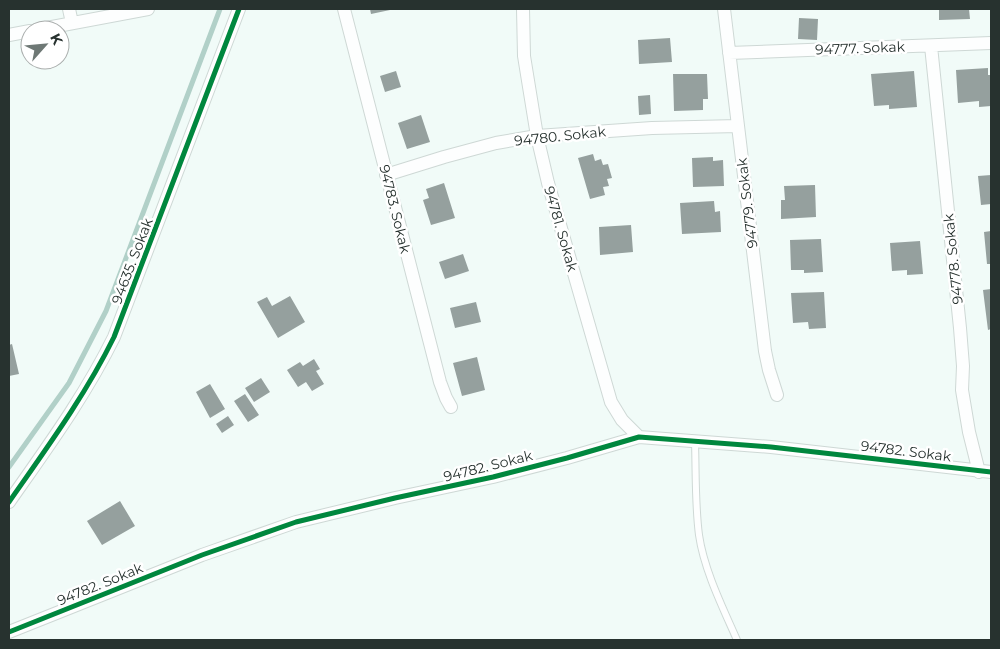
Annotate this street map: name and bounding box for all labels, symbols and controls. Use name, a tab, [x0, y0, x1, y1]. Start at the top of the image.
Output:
north arrow	[20, 20, 70, 70]
text: K	[46, 30, 67, 48]
street label: 94777. Sokak	[815, 37, 906, 59]
street label: 94780. Sokak	[513, 122, 607, 150]
street label: 94779. Sokak	[732, 156, 761, 249]
street label: 94783. Sokak	[375, 163, 415, 256]
street label: 94781. Sokak	[540, 184, 582, 274]
street label: 94778. Sokak	[939, 212, 967, 305]
street label: 94635. Sokak	[107, 215, 157, 307]
street label: 94782. Sokak	[860, 437, 953, 466]
street label: 94782. Sokak	[442, 446, 535, 486]
street label: 94782. Sokak	[54, 558, 146, 609]

